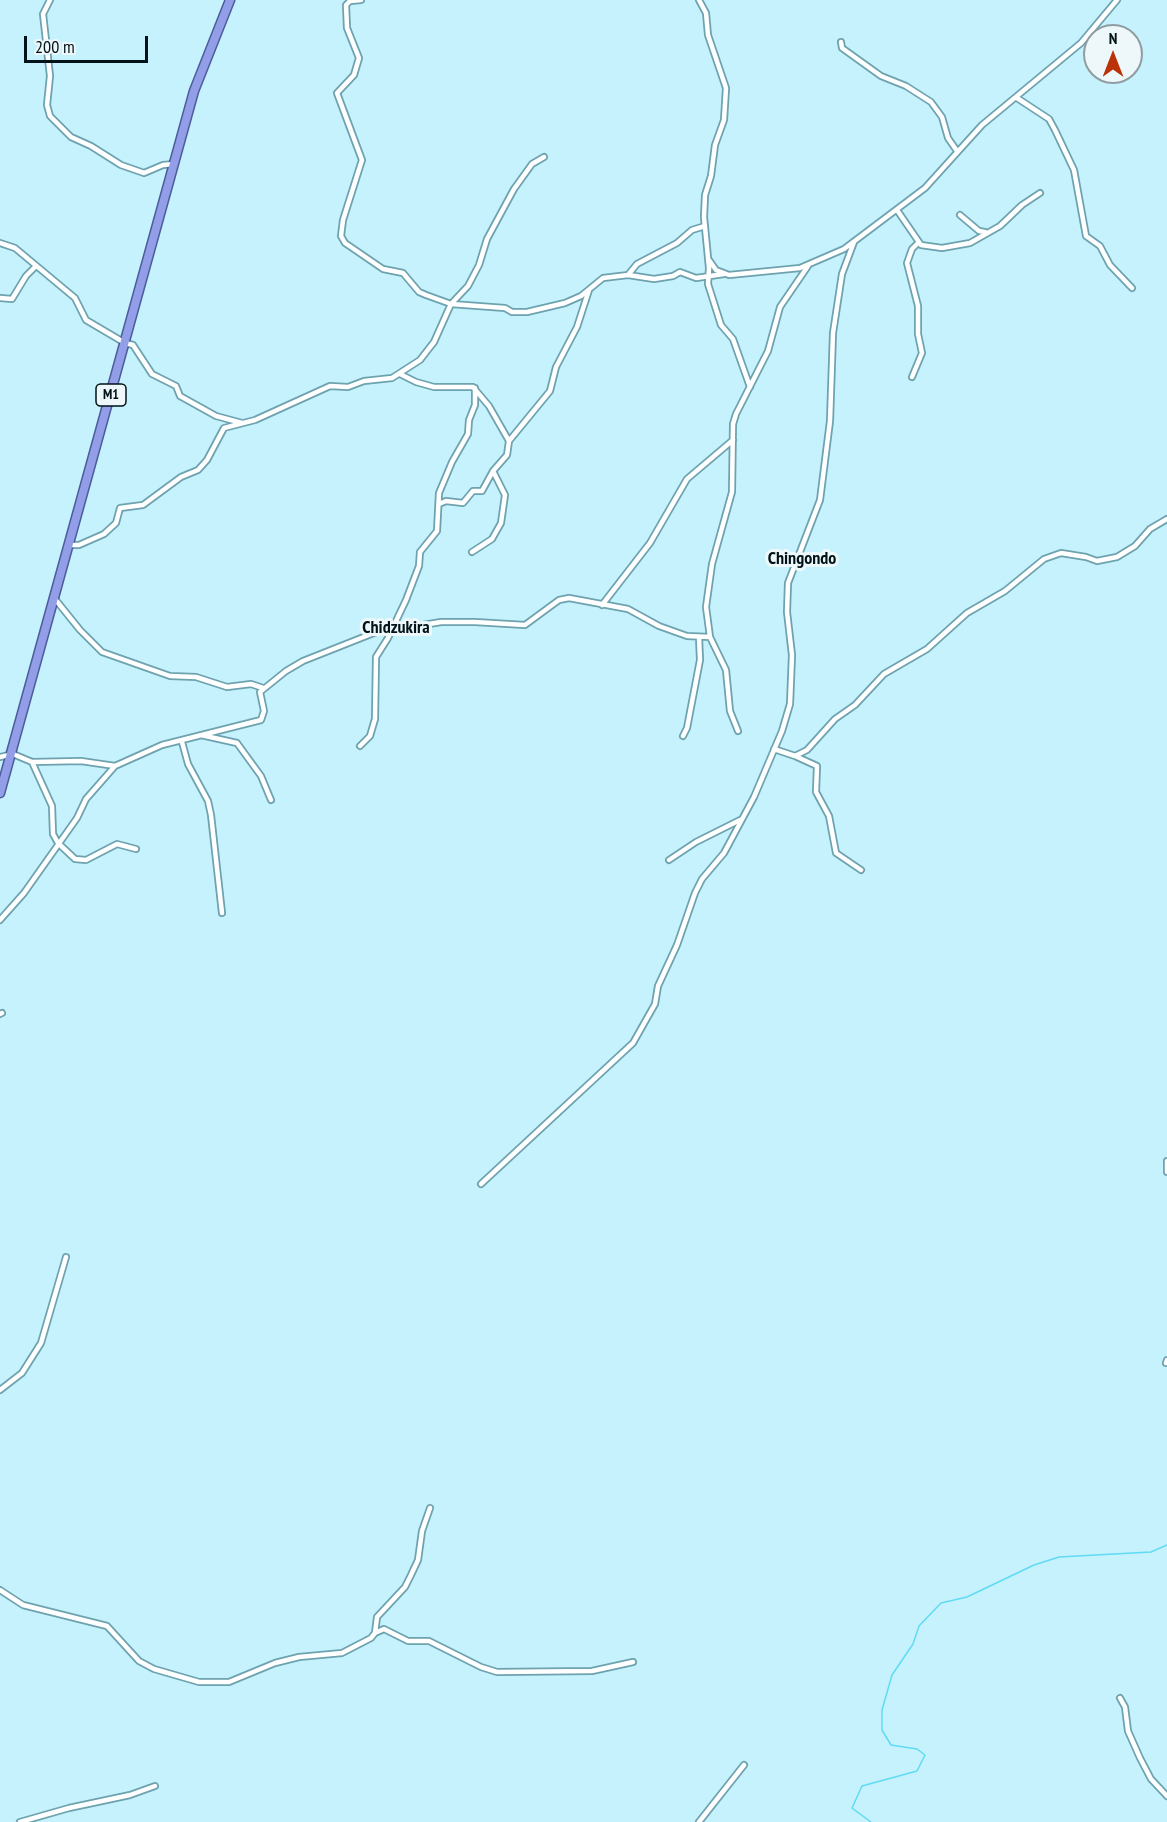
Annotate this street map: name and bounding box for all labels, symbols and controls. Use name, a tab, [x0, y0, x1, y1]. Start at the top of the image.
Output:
scale bar	[27, 24, 152, 62]
north arrow	[1083, 24, 1143, 84]
text: N	[1109, 28, 1117, 48]
text: 200 m	[35, 35, 75, 58]
road number: M1	[96, 384, 126, 406]
district label: Chingondo	[768, 548, 836, 570]
district label: Chidzukira	[362, 617, 430, 639]

